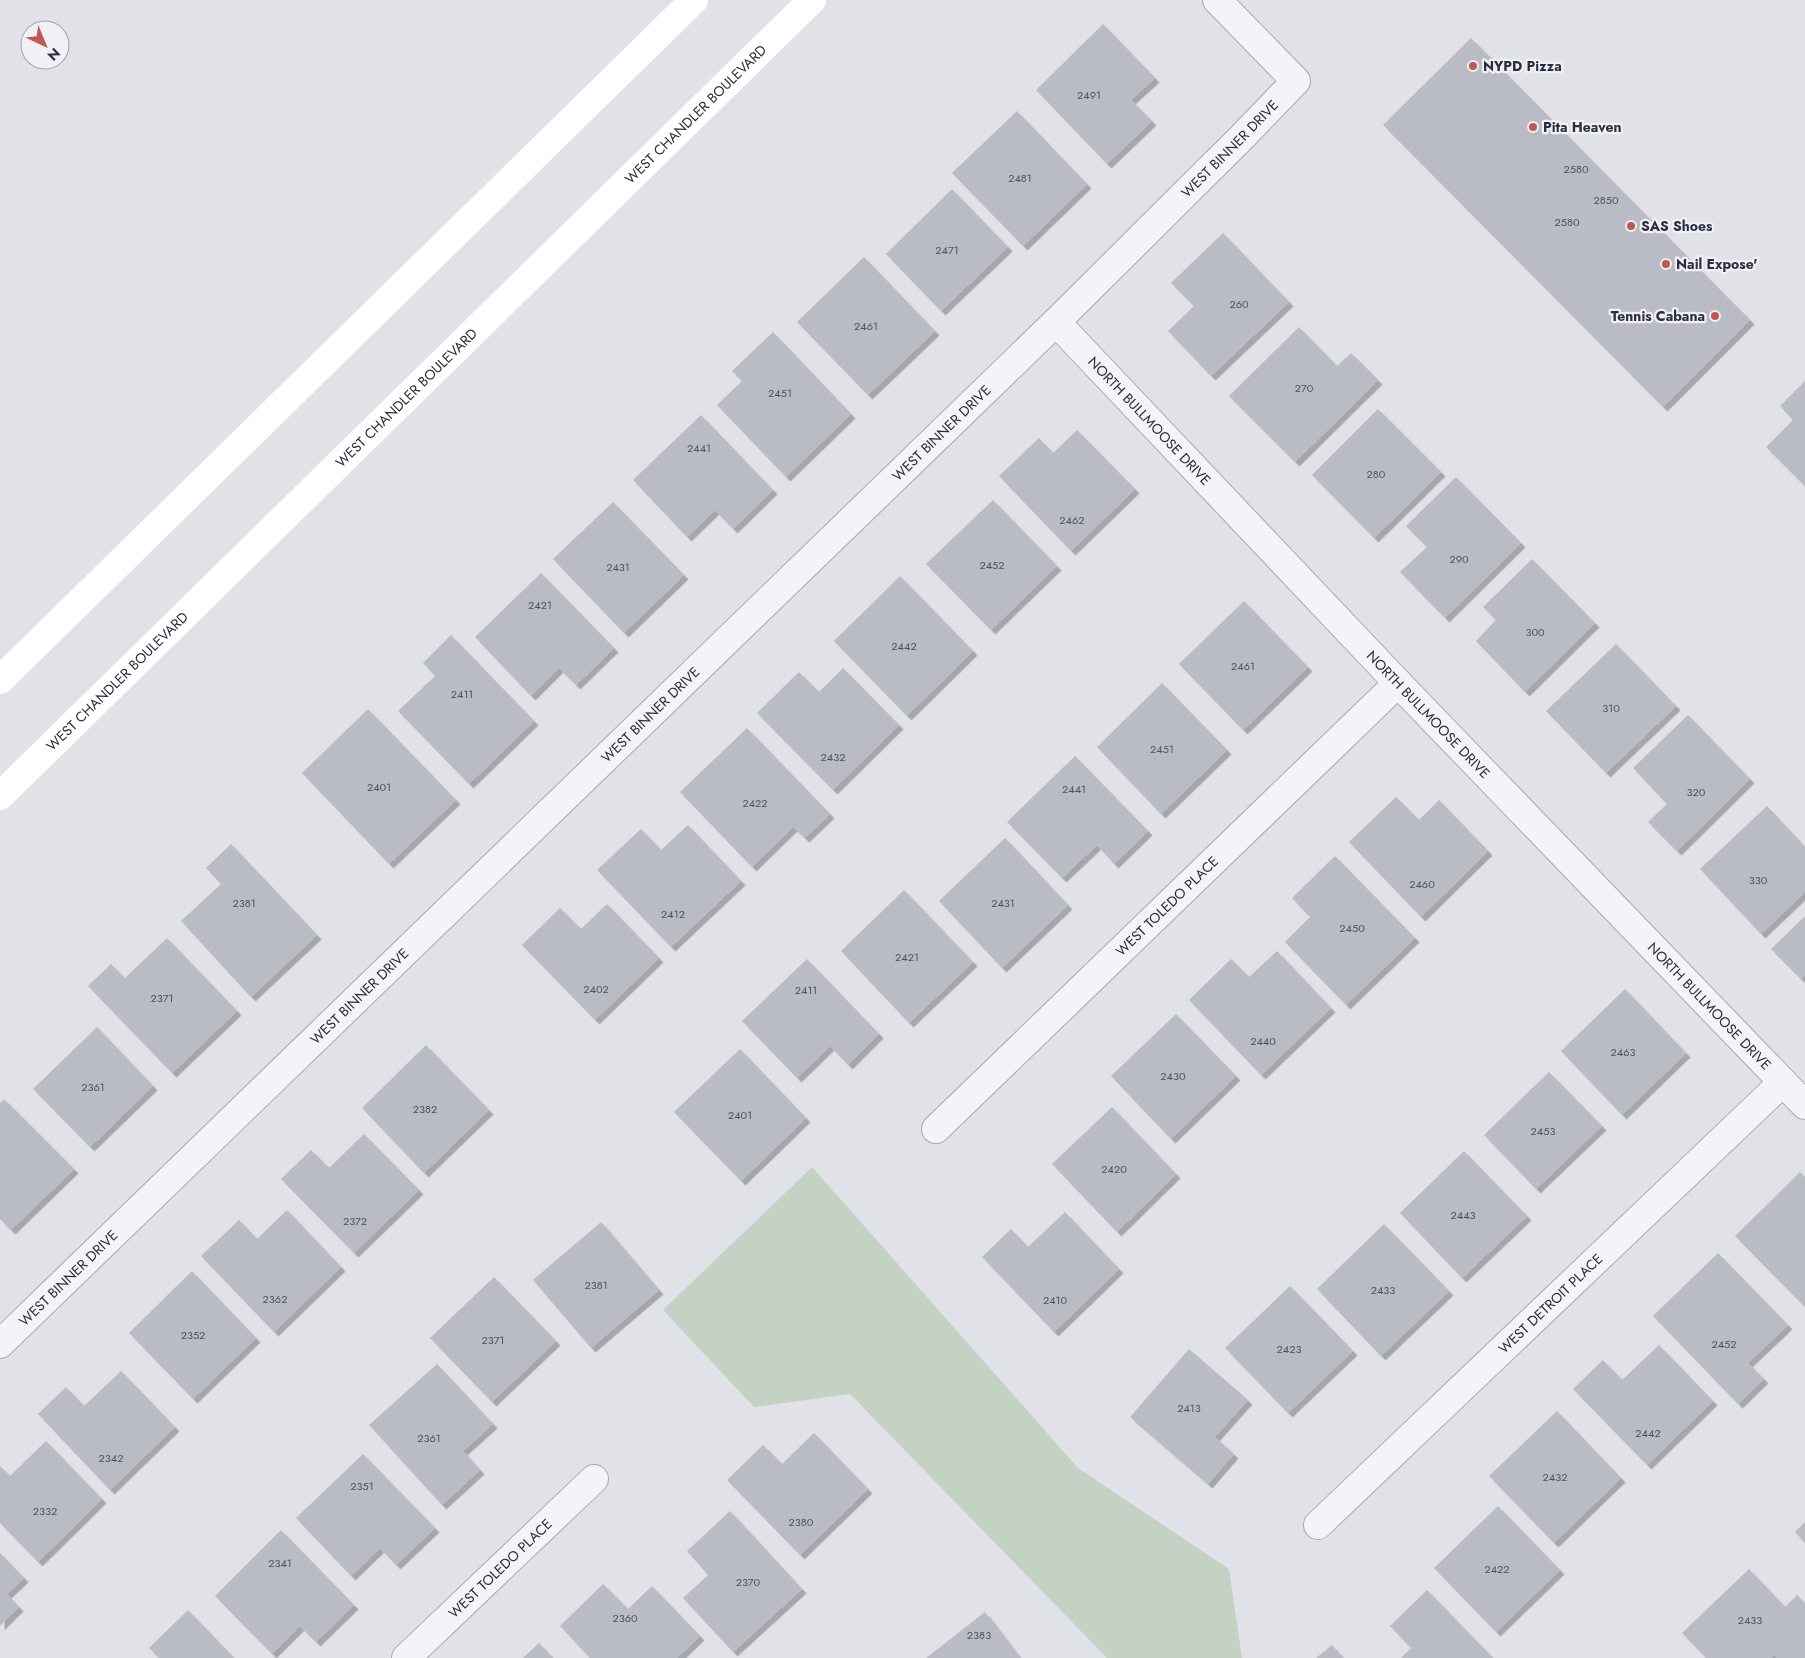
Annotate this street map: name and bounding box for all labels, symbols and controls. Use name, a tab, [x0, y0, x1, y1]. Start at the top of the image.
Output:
north arrow	[20, 20, 70, 70]
street label: WEST CHANDLER BOULEVARD	[620, 40, 771, 188]
text: N	[43, 43, 65, 65]
place label: NYPD Pizza	[1483, 56, 1562, 76]
marker: NYPD Pizza	[1467, 60, 1479, 72]
house number: 2491	[1077, 87, 1101, 103]
street label: WEST BINNER DRIVE	[1177, 95, 1283, 202]
place label: Pita Heaven	[1543, 117, 1622, 137]
marker: Pita Heaven	[1527, 121, 1539, 133]
house number: 2580	[1563, 161, 1589, 177]
house number: 2481	[1008, 170, 1032, 186]
house number: 2850	[1593, 192, 1619, 208]
house number: 2580	[1554, 214, 1580, 230]
place label: SAS Shoes	[1641, 216, 1713, 236]
marker: SAS Shoes	[1625, 220, 1637, 232]
house number: 2471	[935, 242, 959, 258]
place label: Nail Expose'	[1676, 254, 1758, 274]
marker: Nail Expose'	[1660, 258, 1672, 270]
house number: 260	[1229, 296, 1249, 312]
place label: Tennis Cabana	[1611, 306, 1705, 326]
marker: Tennis Cabana	[1709, 310, 1721, 322]
house number: 2461	[854, 318, 878, 334]
street label: WEST CHANDLER BOULEVARD	[331, 324, 482, 472]
street label: NORTH BULLMOOSE DRIVE	[1084, 352, 1215, 490]
street label: WEST BINNER DRIVE	[888, 380, 995, 486]
house number: 270	[1295, 380, 1314, 396]
house number: 2451	[768, 385, 792, 401]
house number: 2441	[687, 440, 711, 456]
house number: 280	[1367, 466, 1386, 482]
house number: 2462	[1059, 512, 1085, 528]
house number: 290	[1449, 551, 1469, 567]
house number: 2452	[979, 557, 1005, 573]
house number: 2431	[606, 559, 630, 575]
house number: 2421	[528, 597, 552, 613]
street label: WEST CHANDLER BOULEVARD	[42, 607, 192, 755]
house number: 300	[1525, 624, 1545, 640]
house number: 2442	[891, 638, 917, 654]
street label: NORTH BULLMOOSE DRIVE	[1362, 646, 1495, 783]
house number: 2461	[1231, 658, 1255, 674]
street label: WEST BINNER DRIVE	[596, 662, 704, 767]
house number: 2411	[451, 686, 473, 702]
house number: 310	[1602, 700, 1620, 716]
house number: 2451	[1150, 741, 1174, 757]
house number: 2432	[821, 749, 845, 765]
house number: 2401	[367, 779, 391, 795]
house number: 2441	[1062, 781, 1086, 797]
house number: 320	[1687, 784, 1706, 800]
house number: 2422	[742, 795, 768, 811]
street label: WEST TOLEDO PLACE	[1111, 852, 1223, 961]
house number: 330	[1749, 872, 1768, 888]
house number: 2460	[1409, 876, 1435, 892]
house number: 2381	[232, 895, 256, 911]
house number: 2431	[991, 895, 1015, 911]
house number: 2412	[661, 906, 685, 922]
house number: 2450	[1339, 920, 1365, 936]
street label: NORTH BULLMOOSE DRIVE	[1643, 938, 1776, 1074]
street label: WEST BINNER DRIVE	[305, 944, 413, 1049]
house number: 2421	[895, 949, 919, 965]
house number: 2402	[583, 981, 609, 997]
house number: 2411	[795, 982, 817, 998]
house number: 2371	[151, 990, 173, 1006]
house number: 2440	[1250, 1033, 1276, 1049]
house number: 2463	[1610, 1044, 1636, 1060]
house number: 2430	[1160, 1068, 1186, 1084]
house number: 2361	[81, 1079, 105, 1095]
house number: 2382	[413, 1101, 437, 1117]
house number: 2401	[728, 1107, 752, 1123]
house number: 2453	[1531, 1123, 1555, 1139]
house number: 2420	[1101, 1161, 1127, 1177]
house number: 2443	[1450, 1207, 1476, 1223]
house number: 2372	[343, 1213, 367, 1229]
street label: WEST BINNER DRIVE	[14, 1225, 122, 1330]
street label: WEST DETROIT PLACE	[1494, 1249, 1607, 1358]
house number: 2381	[584, 1277, 608, 1293]
house number: 2433	[1371, 1282, 1395, 1298]
house number: 2362	[263, 1291, 287, 1307]
house number: 2410	[1043, 1292, 1068, 1308]
house number: 2352	[181, 1327, 205, 1343]
house number: 2371	[482, 1332, 504, 1348]
house number: 2452	[1711, 1336, 1737, 1352]
house number: 2423	[1277, 1341, 1301, 1357]
house number: 2413	[1177, 1400, 1201, 1416]
house number: 2442	[1635, 1425, 1661, 1441]
house number: 2361	[417, 1430, 441, 1446]
house number: 2342	[99, 1450, 123, 1466]
house number: 2432	[1543, 1469, 1567, 1485]
house number: 2351	[350, 1478, 374, 1494]
house number: 2332	[33, 1503, 57, 1519]
street label: WEST TOLEDO PLACE	[444, 1514, 556, 1623]
house number: 2380	[789, 1514, 814, 1530]
house number: 2341	[268, 1555, 292, 1571]
house number: 2422	[1484, 1561, 1510, 1577]
house number: 2370	[736, 1574, 761, 1590]
house number: 2360	[612, 1610, 638, 1626]
house number: 2433	[1738, 1612, 1762, 1628]
house number: 2383	[967, 1627, 991, 1643]

